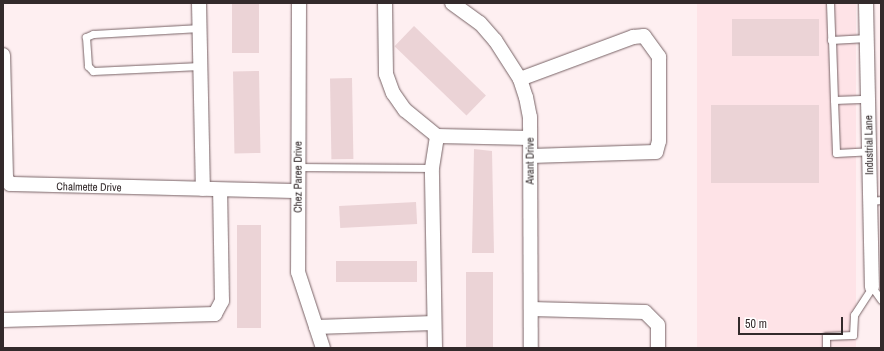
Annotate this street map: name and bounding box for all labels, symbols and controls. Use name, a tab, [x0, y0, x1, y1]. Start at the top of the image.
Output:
street label: Industrial Lane	[862, 115, 876, 175]
street label: Avant Drive	[523, 138, 537, 184]
street label: Chez Paree Drive	[291, 141, 305, 213]
street label: Chalmette Drive	[56, 180, 122, 194]
scale bar	[740, 309, 845, 335]
text: 50 m	[745, 316, 767, 332]

